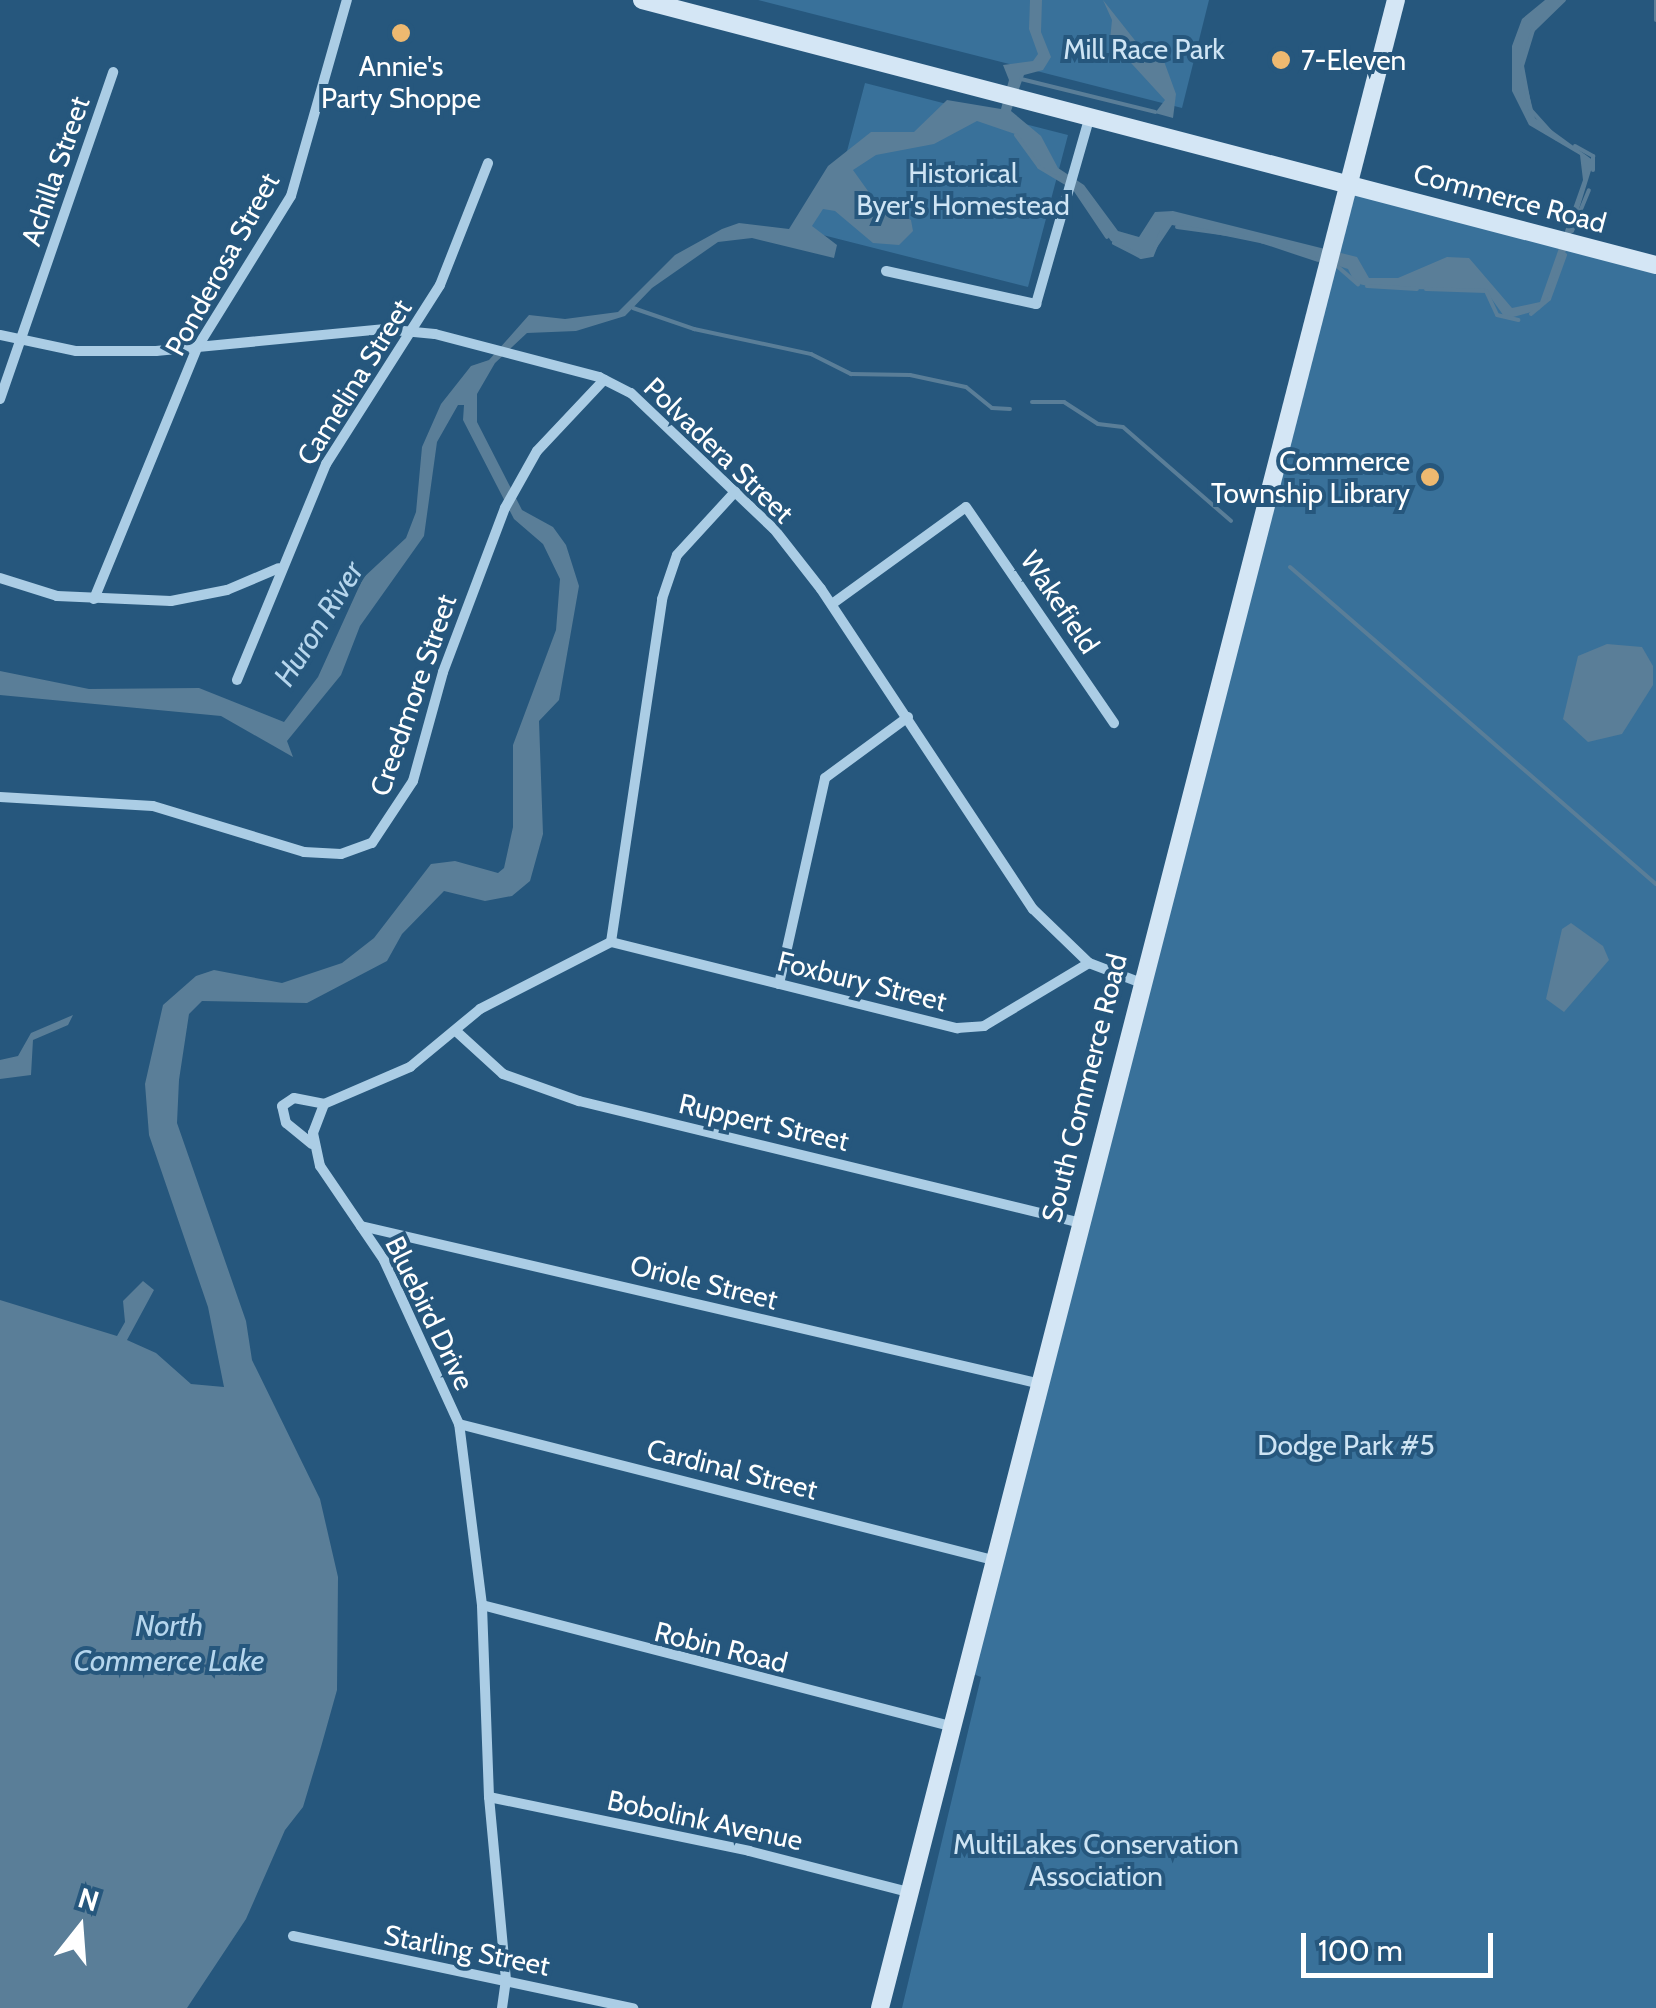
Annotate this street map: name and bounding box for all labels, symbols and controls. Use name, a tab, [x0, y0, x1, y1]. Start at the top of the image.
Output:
marker: Annie's Party Shoppe	[390, 22, 412, 44]
park label: Mill Race Park	[1063, 32, 1225, 66]
place label: 7-Eleven	[1301, 43, 1406, 77]
place label: Annie's Party Shoppe	[321, 49, 481, 115]
marker: 7-Eleven	[1270, 49, 1292, 71]
street label: Achilla Street	[14, 92, 96, 250]
park label: Historical Byer's Homestead	[856, 156, 1070, 222]
street label: Commerce Road	[1410, 156, 1610, 240]
street label: Ponderosa Street	[158, 167, 286, 361]
street label: Camelina Street	[290, 293, 418, 471]
street label: Polvadera Street	[637, 370, 801, 530]
place label: Commerce Township Library	[1211, 444, 1410, 510]
marker: Commerce Township Library	[1419, 466, 1441, 488]
street label: Wakefield	[1013, 544, 1107, 660]
water label: Huron River	[267, 555, 371, 693]
street label: Creedmore Street	[363, 590, 463, 800]
street label: Foxbury Street	[774, 944, 950, 1018]
street label: South Commerce Road	[1034, 950, 1134, 1226]
street label: Ruppert Street	[676, 1086, 852, 1158]
street label: Bluebird Drive	[378, 1231, 482, 1395]
street label: Oriole Street	[627, 1247, 781, 1317]
park label: Dodge Park #5	[1257, 1428, 1435, 1462]
street label: Cardinal Street	[643, 1432, 821, 1506]
water label: North Commerce Lake	[73, 1608, 265, 1678]
street label: Robin Road	[651, 1614, 791, 1680]
street label: Bobolink Avenue	[604, 1783, 806, 1857]
park label: MultiLakes Conservation Association	[953, 1827, 1239, 1893]
north arrow	[30, 1878, 130, 1978]
text: N	[74, 1880, 103, 1918]
scale bar	[1306, 1913, 1498, 1975]
street label: Starling Street	[381, 1917, 553, 1983]
text: 100 m	[1318, 1932, 1403, 1969]

